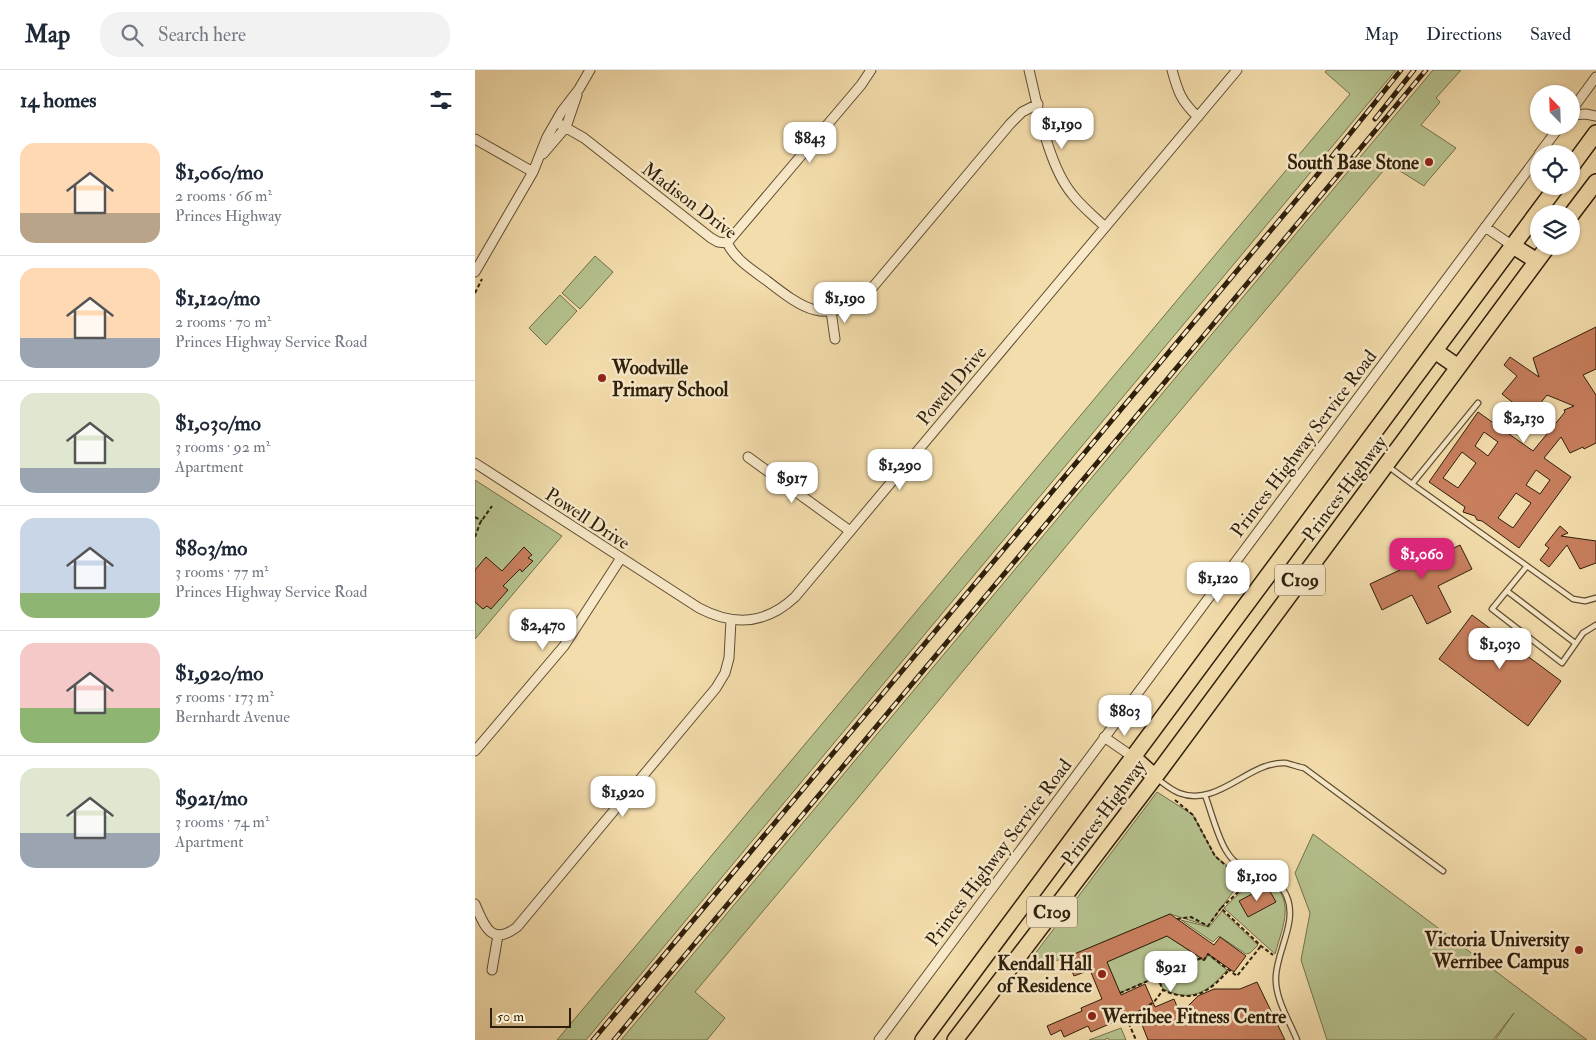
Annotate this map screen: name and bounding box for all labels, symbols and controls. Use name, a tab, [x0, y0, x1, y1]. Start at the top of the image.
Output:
search box	[100, 12, 450, 57]
text: Map	[25, 19, 70, 50]
icon: search	[118, 21, 146, 49]
text: Search here	[158, 23, 246, 47]
text: Map	[1365, 23, 1398, 46]
text: Directions	[1426, 23, 1502, 46]
text: Saved	[1530, 23, 1571, 46]
north arrow	[1530, 85, 1580, 135]
map controls	[1530, 85, 1580, 255]
icon: filters	[427, 86, 455, 114]
text: 14 homes	[20, 87, 97, 114]
pin: $1,190	[1021, 108, 1103, 150]
text: $1,190	[1042, 114, 1082, 134]
pin: $843	[780, 122, 840, 164]
text: $843	[794, 128, 826, 148]
button: locate	[1530, 145, 1580, 195]
place label: South Base Stone	[1287, 151, 1419, 175]
marker: South Base Stone	[1423, 156, 1435, 168]
street label: Madison Drive	[637, 157, 742, 245]
text: $1,060/mo	[175, 159, 263, 186]
icon: home	[60, 163, 120, 223]
text: 2 rooms · 66 m²	[175, 186, 272, 206]
button: layers	[1530, 205, 1580, 255]
text: Princes Highway	[175, 206, 281, 226]
pin: $1,190	[804, 282, 886, 324]
text: $1,120/mo	[175, 285, 260, 312]
icon: home	[60, 288, 120, 348]
text: $1,190	[825, 288, 865, 308]
text: 2 rooms · 70 m²	[175, 312, 271, 332]
text: Princes Highway Service Road	[175, 332, 367, 352]
street label: Powell Drive	[912, 341, 992, 430]
street label: Princes Highway Service Road	[1225, 345, 1381, 541]
place label: Woodville Primary School	[611, 356, 728, 403]
marker: Woodville Primary School	[596, 372, 608, 384]
pin: $2,130	[1483, 402, 1565, 444]
text: $2,130	[1503, 408, 1545, 428]
text: $1,030/mo	[175, 410, 261, 437]
icon: home	[60, 413, 120, 473]
street label: Princes Highway	[1297, 431, 1391, 545]
text: 3 rooms · 92 m²	[175, 437, 270, 457]
pin: $1,290	[859, 448, 941, 491]
text: $1,290	[878, 455, 922, 475]
text: Apartment	[175, 457, 243, 477]
pin: $917	[762, 462, 822, 504]
text: $917	[777, 468, 807, 488]
street label: Powell Drive	[540, 483, 634, 555]
text: $803/mo	[175, 535, 247, 562]
icon: home	[60, 538, 120, 598]
pin: $1,060	[1381, 538, 1463, 580]
text: $1,060	[1400, 544, 1444, 564]
text: 3 rooms · 77 m²	[175, 562, 269, 582]
pin: $1,120	[1177, 562, 1259, 604]
road number: C109	[1275, 564, 1325, 596]
text: $1,120	[1198, 568, 1238, 588]
text: Princes Highway Service Road	[175, 582, 367, 602]
pin: $2,470	[502, 608, 584, 651]
text: $2,470	[520, 615, 566, 635]
pin: $1,030	[1459, 628, 1541, 670]
text: $1,030	[1479, 634, 1521, 654]
text: $1,920/mo	[175, 660, 263, 687]
icon: home	[60, 663, 120, 723]
text: 5 rooms · 173 m²	[175, 687, 274, 707]
pin: $803	[1095, 694, 1155, 737]
text: $803	[1110, 701, 1140, 721]
text: Bernhardt Avenue	[175, 707, 290, 727]
street label: Princes Highway Service Road	[920, 754, 1078, 951]
street label: Princes Highway	[1056, 754, 1152, 870]
pin: $1,920	[582, 776, 664, 818]
text: $1,920	[601, 782, 645, 802]
text: $921/mo	[175, 785, 248, 812]
icon: home	[60, 788, 120, 848]
text: 3 rooms · 74 m²	[175, 812, 269, 832]
text: Apartment	[175, 832, 243, 852]
pin: $1,100	[1216, 860, 1298, 902]
text: $1,100	[1237, 866, 1277, 886]
road number: C109	[1027, 896, 1077, 928]
place label: Victoria University Werribee Campus	[1424, 928, 1570, 975]
marker: Victoria University Werribee Campus	[1573, 944, 1585, 956]
pin: $921	[1141, 950, 1201, 993]
place label: Kendall Hall of Residence	[997, 952, 1092, 998]
text: $921	[1155, 957, 1187, 977]
marker: Kendall Hall of Residence	[1096, 968, 1108, 980]
scale bar	[490, 1005, 571, 1028]
place label: Werribee Fitness Centre	[1101, 1005, 1286, 1029]
text: 50 m	[497, 1008, 524, 1025]
marker: Werribee Fitness Centre	[1086, 1010, 1098, 1022]

